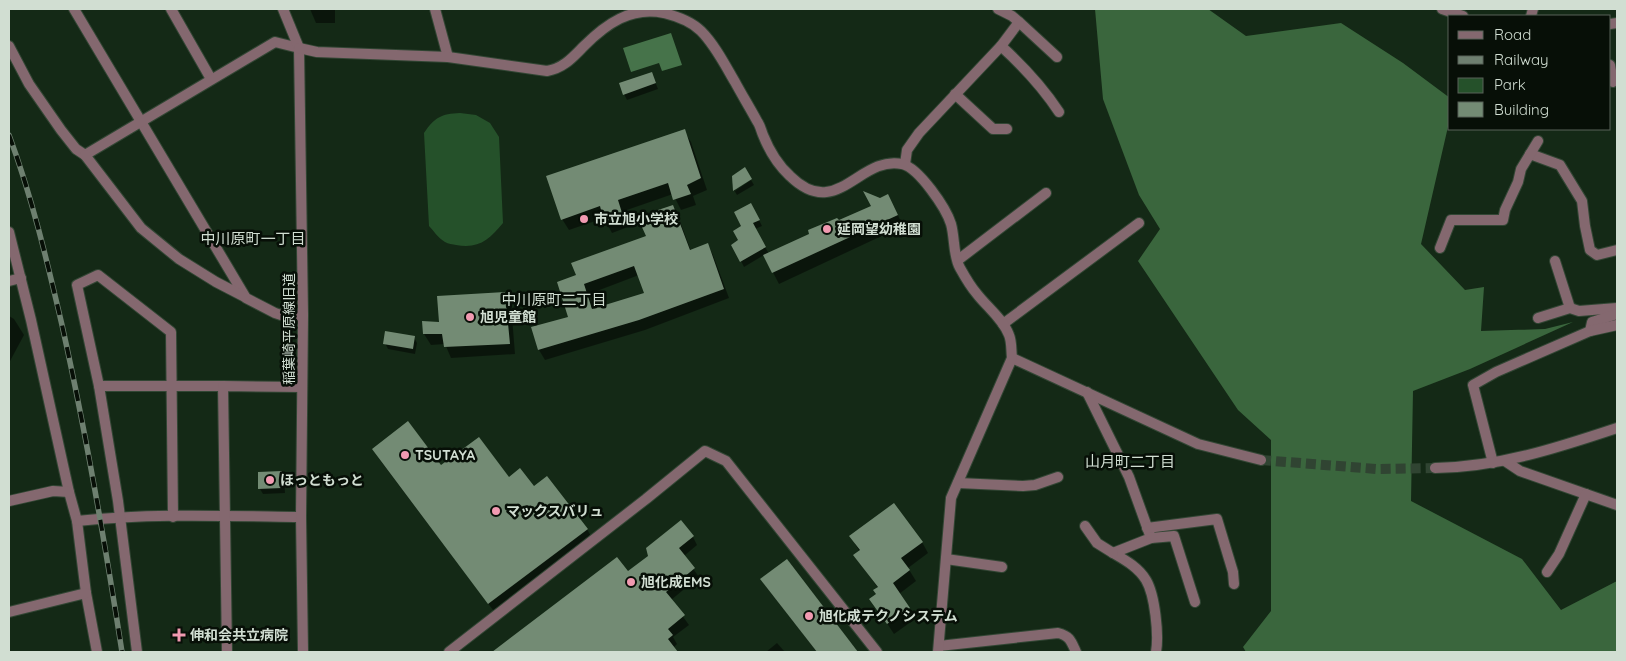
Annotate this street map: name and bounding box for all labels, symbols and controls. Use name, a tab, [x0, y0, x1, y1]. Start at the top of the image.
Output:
legend	[1448, 15, 1611, 130]
text: Road	[1494, 25, 1531, 44]
text: Railway	[1494, 50, 1549, 69]
text: Park	[1494, 75, 1526, 94]
text: Building	[1494, 100, 1549, 119]
place label: 市立旭小学校	[594, 210, 678, 228]
marker: 市立旭小学校	[578, 213, 590, 225]
place label: 延岡望幼稚園	[837, 220, 921, 238]
marker: 延岡望幼稚園	[821, 223, 833, 235]
district label: 中川原町一丁目	[200, 229, 306, 248]
street label: 稲葉崎平原線旧道	[280, 273, 298, 385]
district label: 中川原町二丁目	[501, 290, 607, 309]
place label: 旭児童館	[480, 308, 536, 326]
marker: 旭児童館	[464, 311, 476, 323]
place label: TSUTAYA	[415, 446, 475, 464]
marker: TSUTAYA	[399, 449, 411, 461]
district label: 山月町二丁目	[1085, 452, 1175, 471]
place label: ほっともっと	[280, 471, 364, 489]
marker: ほっともっと	[264, 474, 276, 486]
place label: マックスバリュ	[506, 502, 604, 520]
marker: マックスバリュ	[490, 505, 502, 517]
place label: 旭化成EMS	[641, 573, 711, 591]
marker: 旭化成EMS	[625, 576, 637, 588]
place label: 旭化成テクノシステム	[819, 607, 958, 625]
marker: 旭化成テクノシステム	[803, 610, 815, 622]
place label: 伸和会共立病院	[190, 626, 288, 644]
marker: 伸和会共立病院	[172, 628, 186, 642]

